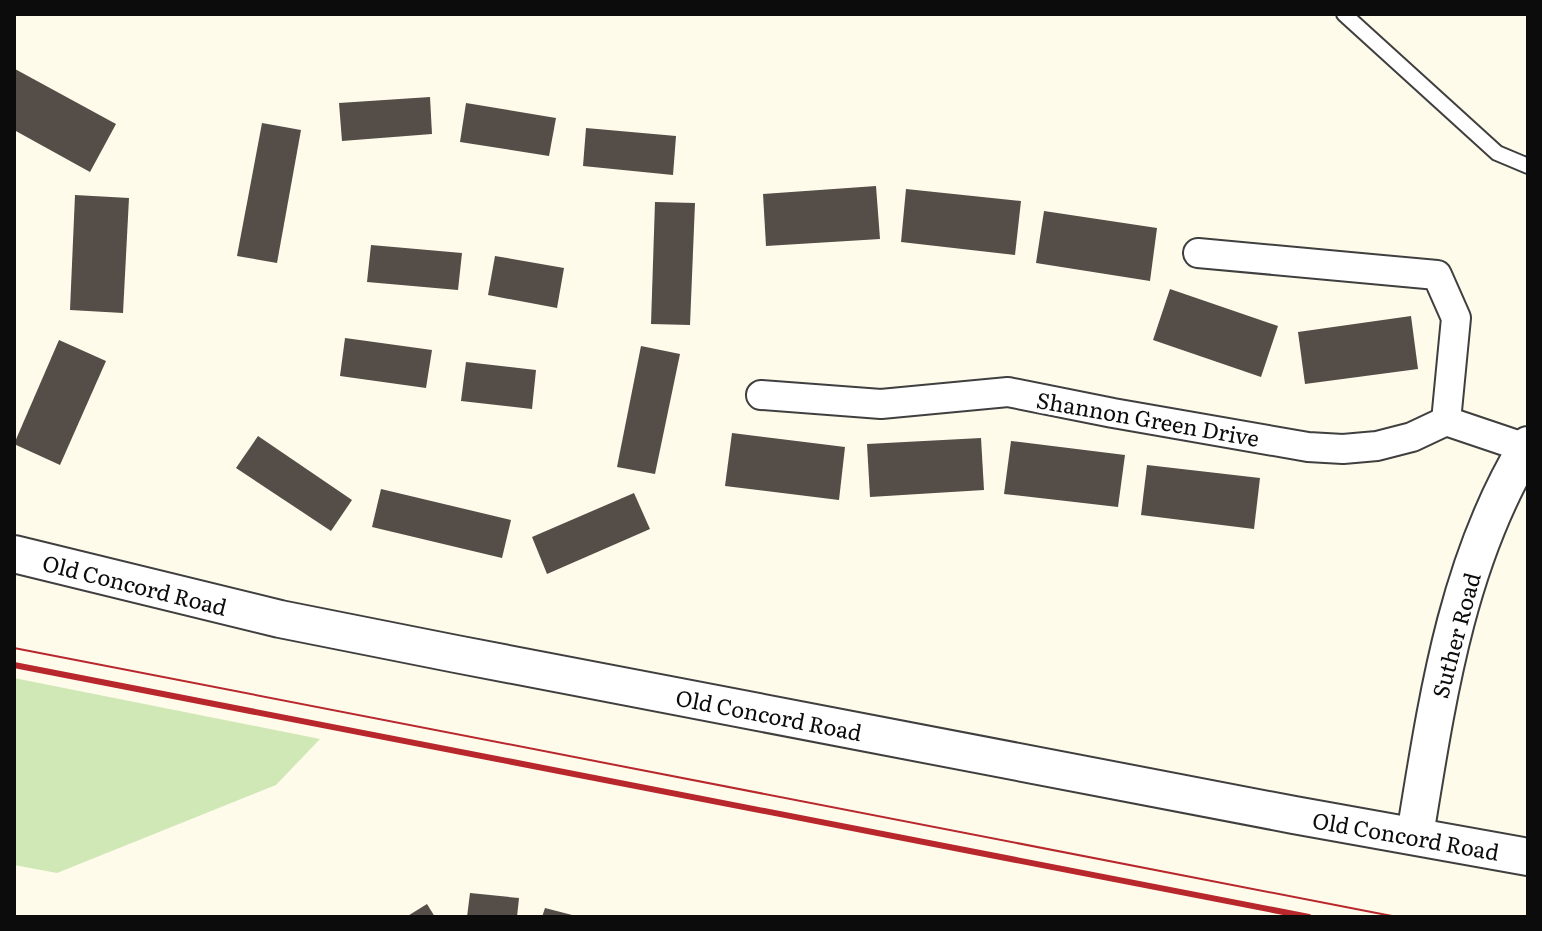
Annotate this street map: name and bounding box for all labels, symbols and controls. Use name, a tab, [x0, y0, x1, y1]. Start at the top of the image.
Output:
street label: Shannon Green Drive	[1034, 382, 1262, 454]
street label: Old Concord Road	[39, 545, 231, 623]
street label: Suther Road	[1422, 568, 1488, 702]
street label: Old Concord Road	[673, 680, 865, 748]
street label: Old Concord Road	[1310, 802, 1502, 868]

